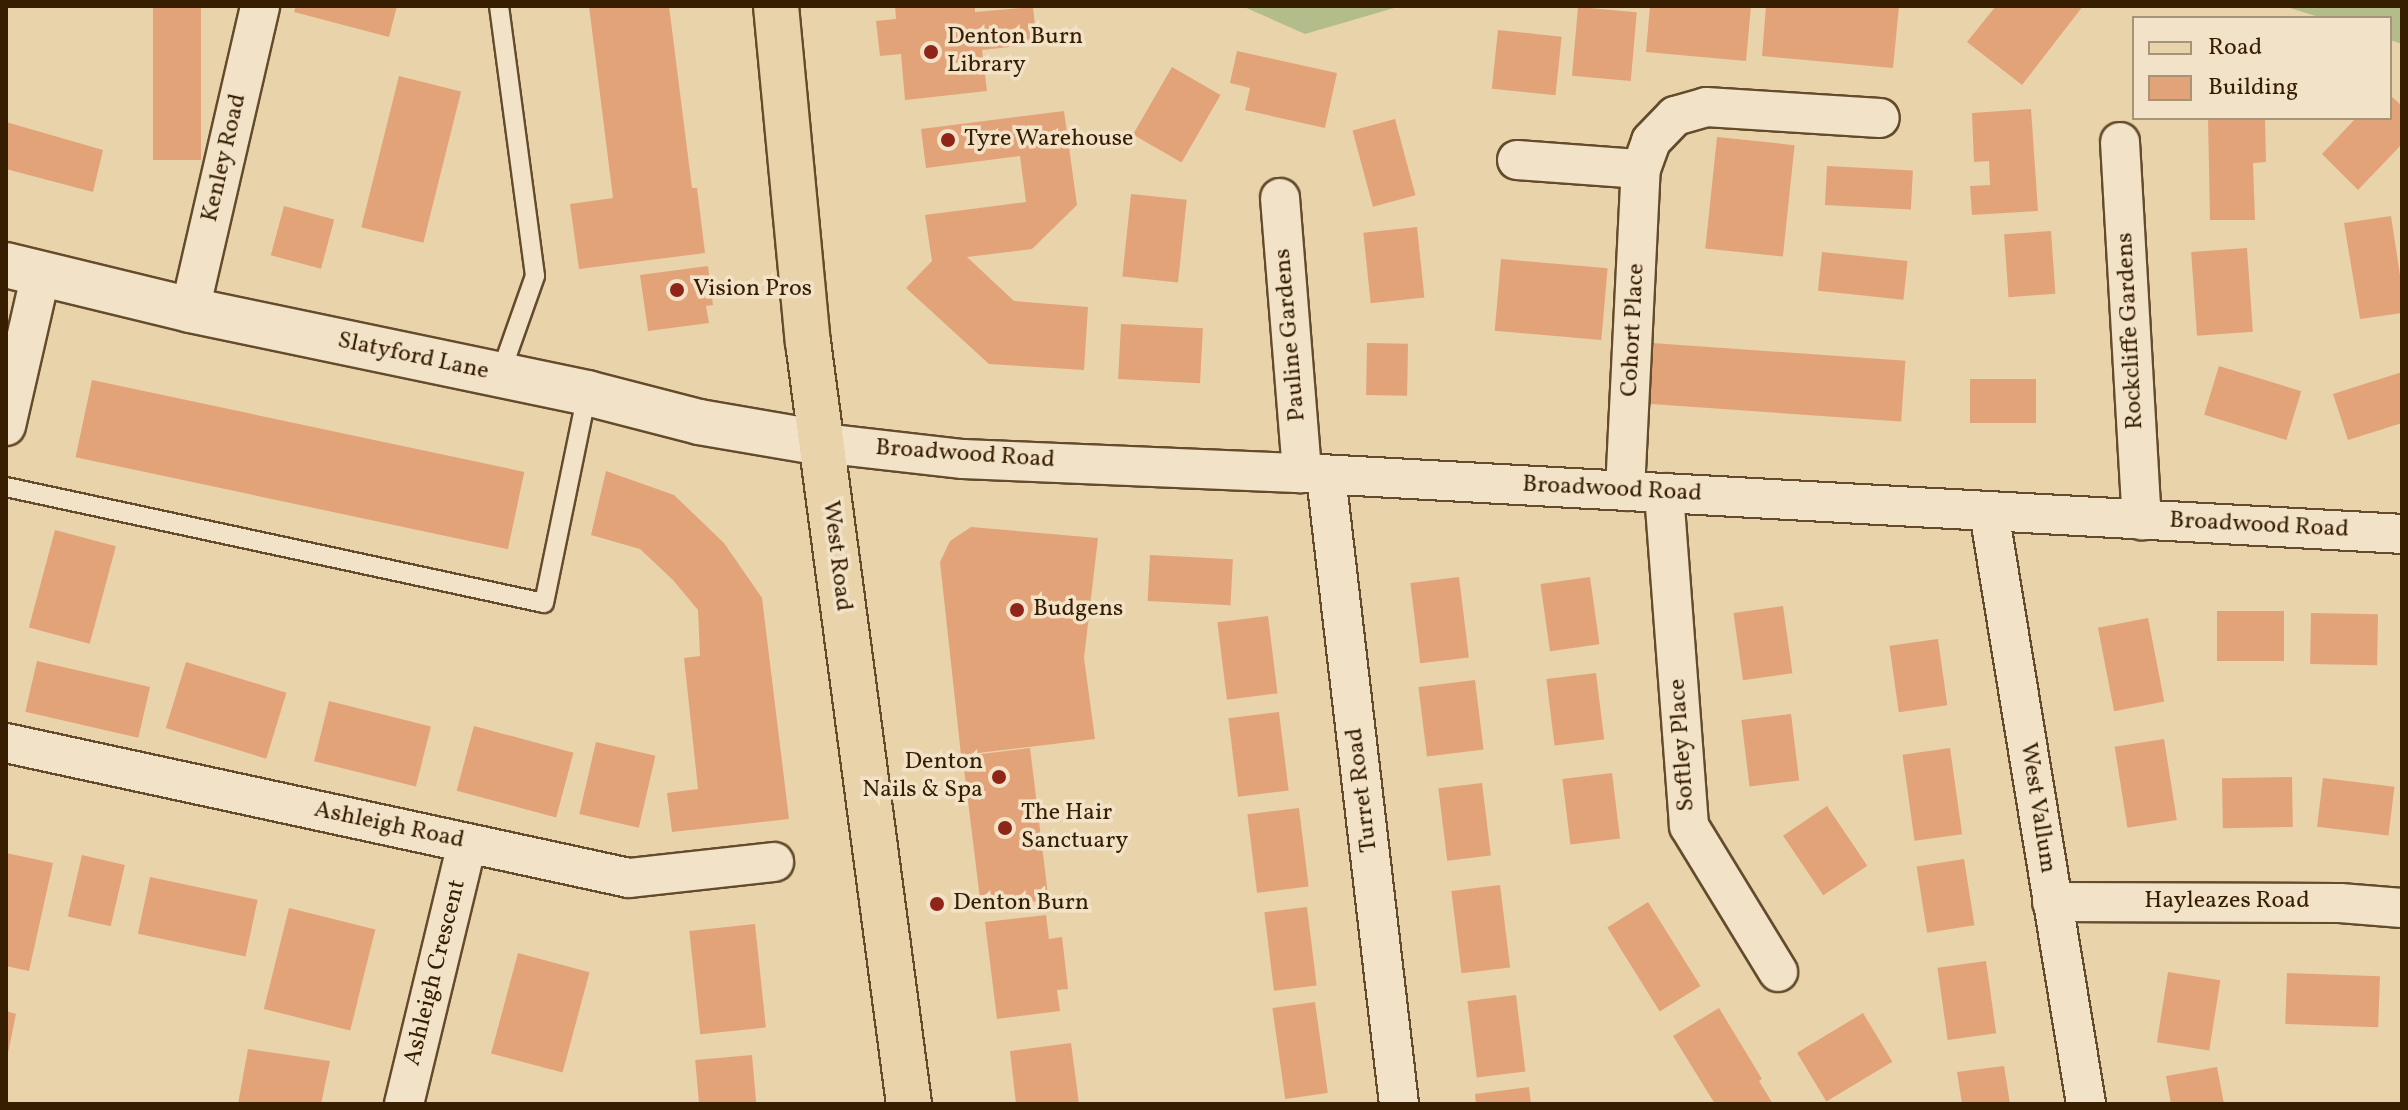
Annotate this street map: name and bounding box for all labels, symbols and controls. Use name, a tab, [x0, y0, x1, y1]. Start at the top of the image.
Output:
legend	[2132, 16, 2392, 120]
place label: Denton Burn Library	[947, 24, 1083, 80]
text: Road	[2208, 31, 2262, 65]
marker: Denton Burn Library	[922, 43, 940, 61]
text: Building	[2208, 71, 2298, 105]
street label: Kenley Road	[196, 91, 254, 225]
place label: Tyre Warehouse	[964, 126, 1134, 154]
marker: Tyre Warehouse	[939, 131, 957, 149]
street label: Rockcliffe Gardens	[2111, 232, 2151, 430]
street label: Pauline Gardens	[1269, 247, 1313, 423]
street label: Cohort Place	[1616, 262, 1652, 398]
place label: Vision Pros	[693, 276, 812, 304]
marker: Vision Pros	[668, 281, 686, 299]
street label: Slatyford Lane	[335, 327, 491, 387]
street label: Broadwood Road	[874, 434, 1056, 476]
street label: Broadwood Road	[1522, 471, 1702, 509]
street label: West Road	[815, 499, 857, 613]
street label: Broadwood Road	[2169, 507, 2349, 545]
place label: Budgens	[1033, 596, 1123, 624]
marker: Budgens	[1008, 601, 1026, 619]
street label: Softley Place	[1664, 677, 1702, 813]
street label: Turret Road	[1341, 726, 1385, 854]
street label: West Vallum	[2012, 740, 2062, 876]
place label: Denton Nails & Spa	[862, 749, 983, 805]
marker: Denton Nails & Spa	[990, 768, 1008, 786]
street label: Ashleigh Road	[311, 796, 467, 856]
place label: The Hair Sanctuary	[1021, 800, 1128, 856]
marker: The Hair Sanctuary	[996, 819, 1014, 837]
street label: Ashleigh Crescent	[399, 877, 473, 1069]
street label: Hayleazes Road	[2144, 888, 2310, 916]
place label: Denton Burn	[953, 890, 1089, 918]
marker: Denton Burn	[928, 895, 946, 913]

